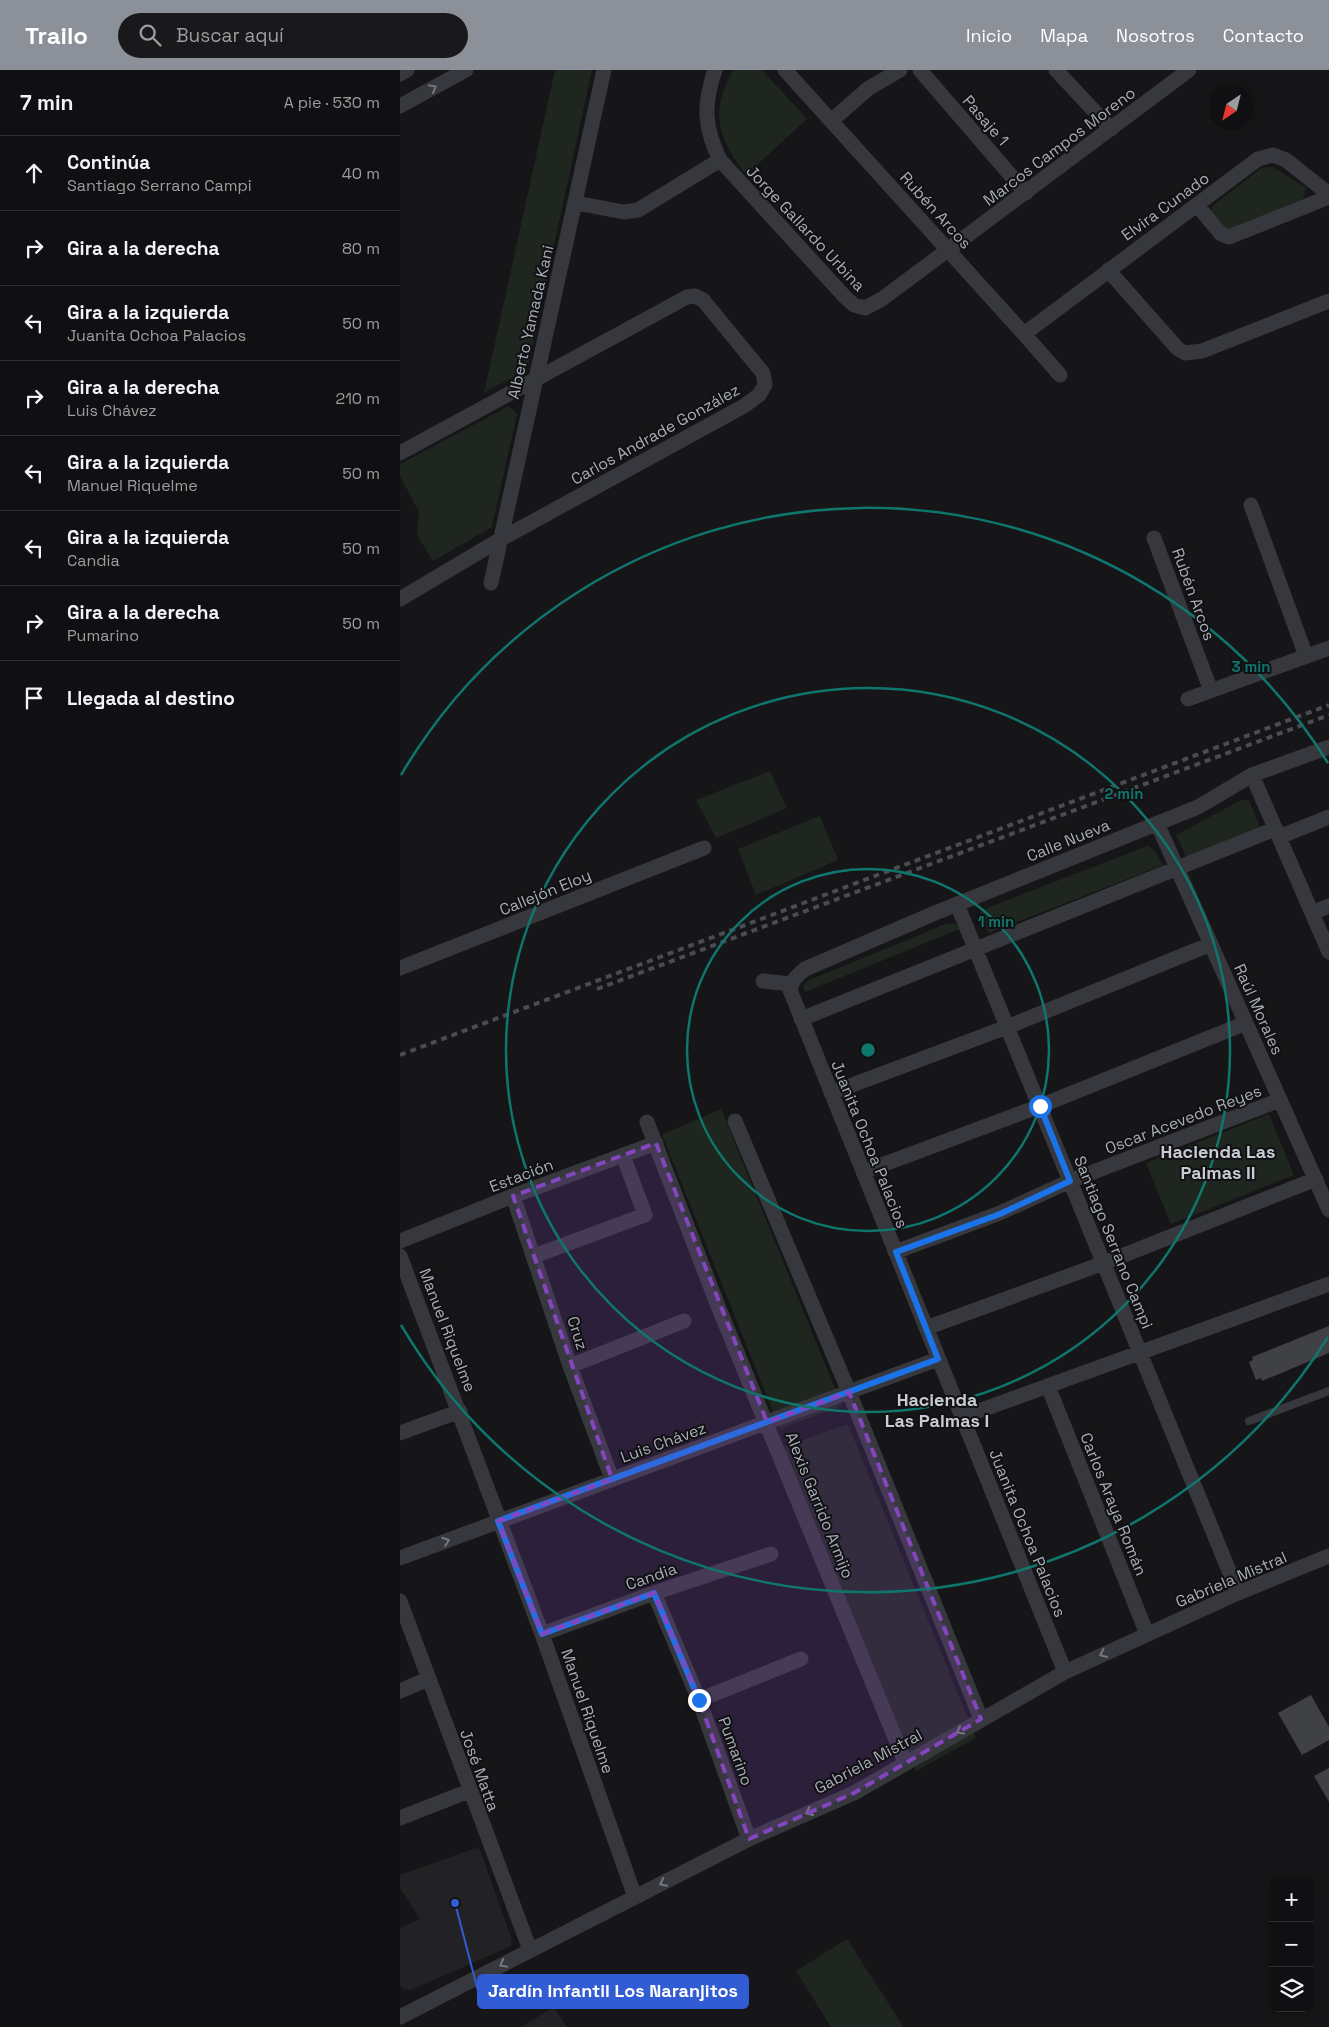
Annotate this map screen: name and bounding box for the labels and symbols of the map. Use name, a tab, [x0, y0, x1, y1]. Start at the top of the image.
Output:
street label: Marcos Campos Moreno	[979, 82, 1140, 211]
one-way arrow	[428, 84, 437, 94]
north arrow	[1209, 85, 1254, 130]
street label: Pasaje 1	[958, 91, 1013, 150]
street label: Jorge Gallardo Urbina	[742, 161, 870, 296]
street label: Rubén Arcos	[895, 167, 976, 253]
street label: Elvira Cunado	[1117, 167, 1213, 245]
street label: Alberto Yamada Kani	[503, 243, 558, 401]
street label: Carlos Andrade González	[567, 379, 743, 490]
street label: Rubén Arcos	[1167, 545, 1220, 643]
text: 3 min	[1232, 657, 1270, 676]
text: 2 min	[1105, 784, 1143, 803]
street label: Calle Nueva	[1023, 814, 1113, 867]
street label: Callejón Eloy	[496, 865, 594, 920]
text: 1 min	[978, 912, 1014, 931]
street label: Raúl Morales	[1229, 960, 1288, 1058]
centre of rings	[859, 1041, 877, 1059]
street label: Juanita Ochoa Palacios	[826, 1057, 913, 1231]
street label: Oscar Acevedo Reyes	[1102, 1080, 1264, 1159]
route start	[1029, 1095, 1052, 1118]
district label: Hacienda Las Palmas II	[1161, 1140, 1275, 1184]
street label: Santiago Serrano Campi	[1069, 1153, 1158, 1332]
street label: Estación	[486, 1154, 556, 1197]
street label: Manuel Riquelme	[414, 1265, 481, 1395]
street label: Cruz	[562, 1314, 593, 1353]
district label: Hacienda Las Palmas I	[885, 1388, 989, 1432]
street label: Luis Chávez	[617, 1417, 709, 1468]
street label: Alexis Garrido Armijo	[781, 1429, 859, 1582]
street label: Carlos Araya Román	[1075, 1430, 1152, 1579]
street label: Juanita Ochoa Palacios	[984, 1446, 1071, 1620]
one-way arrow	[441, 1537, 450, 1547]
street label: Gabriela Mistral	[1172, 1547, 1290, 1612]
street label: Candia	[623, 1558, 680, 1595]
street label: Manuel Riquelme	[556, 1646, 619, 1776]
one-way arrow	[1099, 1648, 1108, 1659]
route end	[688, 1689, 711, 1712]
street label: Pumarino	[713, 1714, 758, 1789]
street label: Gabriela Mistral	[811, 1724, 926, 1799]
one-way arrow	[956, 1725, 965, 1735]
street label: José Matta	[455, 1726, 504, 1814]
one-way arrow	[805, 1806, 814, 1817]
one-way arrow	[659, 1877, 668, 1887]
one-way arrow	[499, 1958, 508, 1968]
callout: Jardín Infantil Los Naranjitos	[478, 1975, 748, 2008]
text: Jardín Infantil Los Naranjitos	[488, 1979, 738, 2002]

